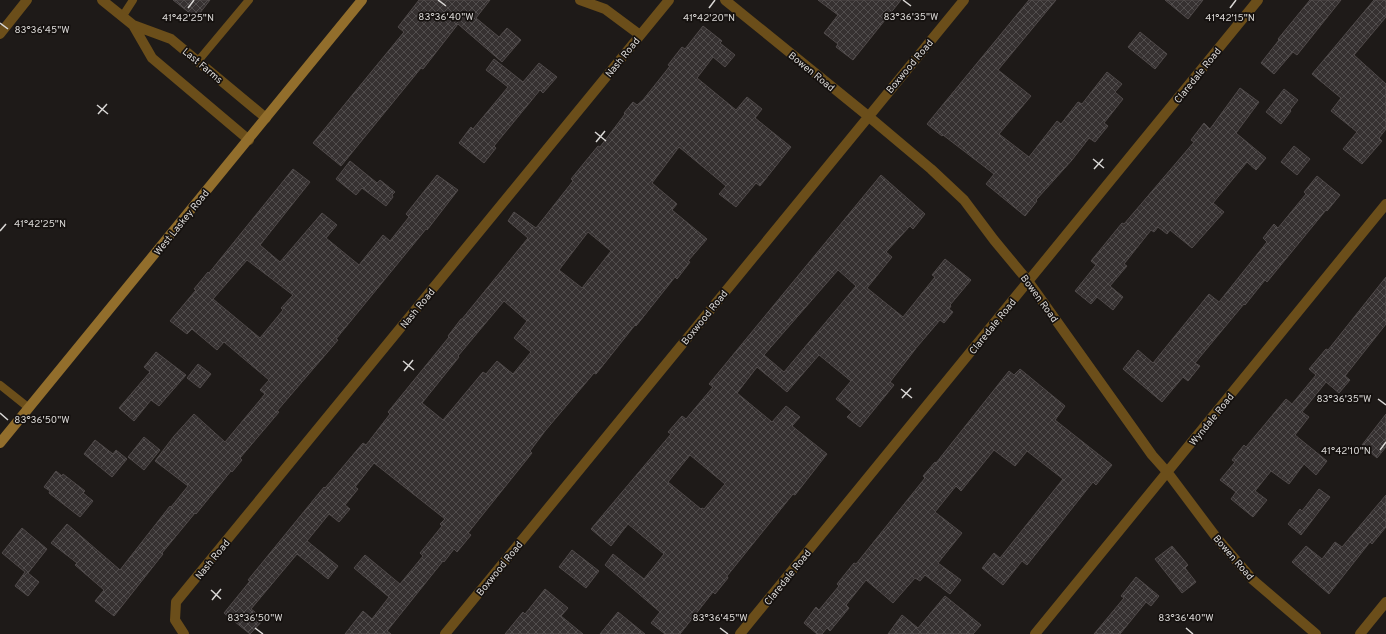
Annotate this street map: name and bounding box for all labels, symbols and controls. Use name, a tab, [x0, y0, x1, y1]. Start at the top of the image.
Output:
text: 83°36'40"W	[418, 11, 474, 24]
text: 83°36'35"W	[883, 11, 939, 24]
text: 41°42'25"N	[162, 12, 214, 25]
text: 41°42'20"N	[683, 12, 735, 25]
text: 41°42'15"N	[1205, 12, 1255, 25]
text: 83°36'45"W	[14, 24, 70, 37]
street label: Nash Road	[603, 35, 643, 81]
street label: Boxwood Road	[884, 37, 937, 97]
street label: Last Farms	[179, 45, 225, 87]
street label: Claredale Road	[1172, 45, 1225, 106]
street label: Bowen Road	[785, 50, 837, 95]
street label: West Laskey Road	[152, 187, 213, 258]
text: 41°42'25"N	[14, 218, 66, 231]
street label: Bowen Road	[1017, 272, 1060, 325]
street label: Nash Road	[398, 286, 438, 332]
street label: Boxwood Road	[679, 288, 731, 348]
street label: Claredale Road	[967, 296, 1020, 357]
street label: Wyndale Road	[1187, 391, 1237, 449]
text: 83°36'35"W	[1316, 393, 1372, 406]
text: 83°36'50"W	[14, 414, 70, 427]
text: 41°42'10"N	[1321, 445, 1371, 458]
street label: Bowen Road	[1210, 533, 1256, 583]
street label: Nash Road	[193, 537, 233, 583]
street label: Boxwood Road	[474, 539, 526, 599]
street label: Claredale Road	[762, 547, 815, 608]
text: 83°36'50"W	[227, 612, 283, 625]
text: 83°36'45"W	[692, 612, 748, 625]
text: 83°36'40"W	[1158, 612, 1214, 625]

